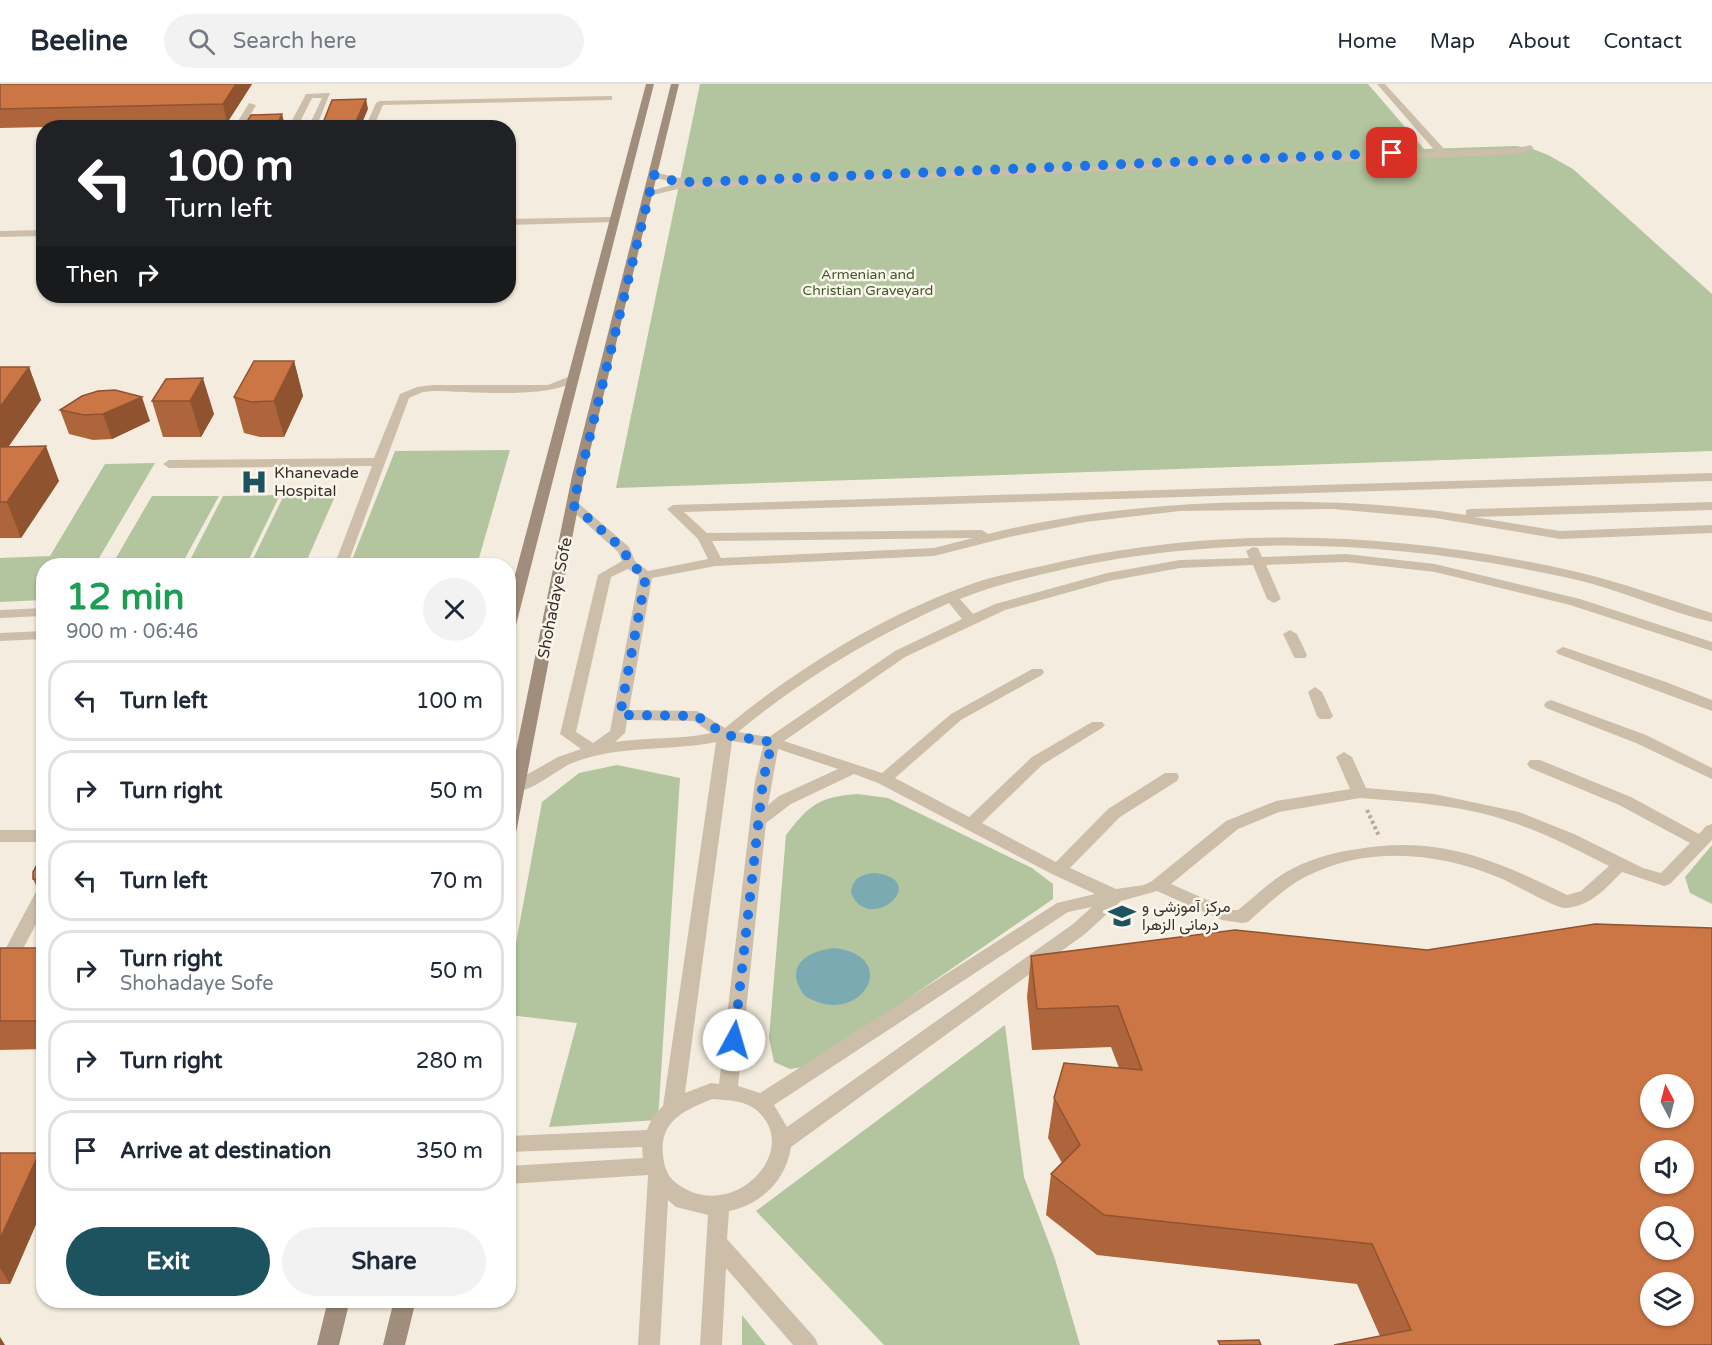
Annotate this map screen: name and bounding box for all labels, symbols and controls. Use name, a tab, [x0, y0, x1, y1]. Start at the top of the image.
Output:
search box	[164, 14, 584, 68]
text: Beeline	[30, 24, 128, 58]
icon: search	[185, 25, 218, 58]
text: Search here	[233, 28, 357, 54]
text: Home	[1337, 29, 1397, 54]
text: Map	[1430, 29, 1475, 54]
text: About	[1508, 29, 1570, 54]
text: Contact	[1603, 29, 1682, 54]
pin	[1366, 127, 1417, 178]
icon: arrive	[1375, 136, 1408, 169]
text: 100 m	[165, 141, 294, 192]
icon: left	[66, 144, 144, 222]
text: Turn left	[165, 192, 272, 225]
icon: right	[131, 258, 164, 291]
text: Then	[66, 262, 119, 288]
park label: Armenian and Christian Graveyard	[803, 266, 933, 299]
place label: Khanevade Hospital	[274, 463, 359, 501]
hospital icon: Khanevade Hospital	[239, 467, 269, 497]
street label: Shohadaye Sofe	[533, 536, 577, 660]
text: 12 min	[66, 576, 185, 619]
button: close	[423, 578, 486, 641]
text: 900 m · 06:46	[66, 620, 198, 644]
icon: left	[69, 684, 102, 717]
text: Turn left	[120, 688, 208, 714]
text: 100 m	[416, 688, 483, 714]
icon: right	[69, 774, 102, 807]
text: Turn right	[120, 778, 222, 804]
text: 50 m	[429, 778, 483, 804]
icon: left	[69, 864, 102, 897]
text: Turn left	[120, 868, 208, 894]
text: 70 m	[429, 868, 483, 894]
place label: مرکز آموزشی و درمانی الزهرا	[1142, 897, 1231, 935]
school or university icon: مرکز آموزشی و درمانی الزهرا	[1107, 901, 1137, 931]
text: Turn right	[120, 946, 222, 972]
icon: right	[69, 954, 102, 987]
text: 50 m	[429, 958, 483, 984]
text: Shohadaye Sofe	[120, 972, 273, 996]
position arrow	[702, 1008, 766, 1072]
icon: right	[69, 1044, 102, 1077]
text: Turn right	[120, 1048, 222, 1074]
text: 280 m	[416, 1048, 483, 1074]
north arrow	[1640, 1074, 1694, 1128]
map controls	[1640, 1074, 1694, 1326]
icon: arrive	[69, 1134, 102, 1167]
text: Arrive at destination	[120, 1138, 331, 1164]
text: 350 m	[416, 1138, 483, 1164]
button: sound	[1640, 1140, 1694, 1194]
button: search	[1640, 1206, 1694, 1260]
button: Exit	[66, 1227, 270, 1296]
button: Share	[282, 1227, 486, 1296]
button: layers	[1640, 1272, 1694, 1326]

